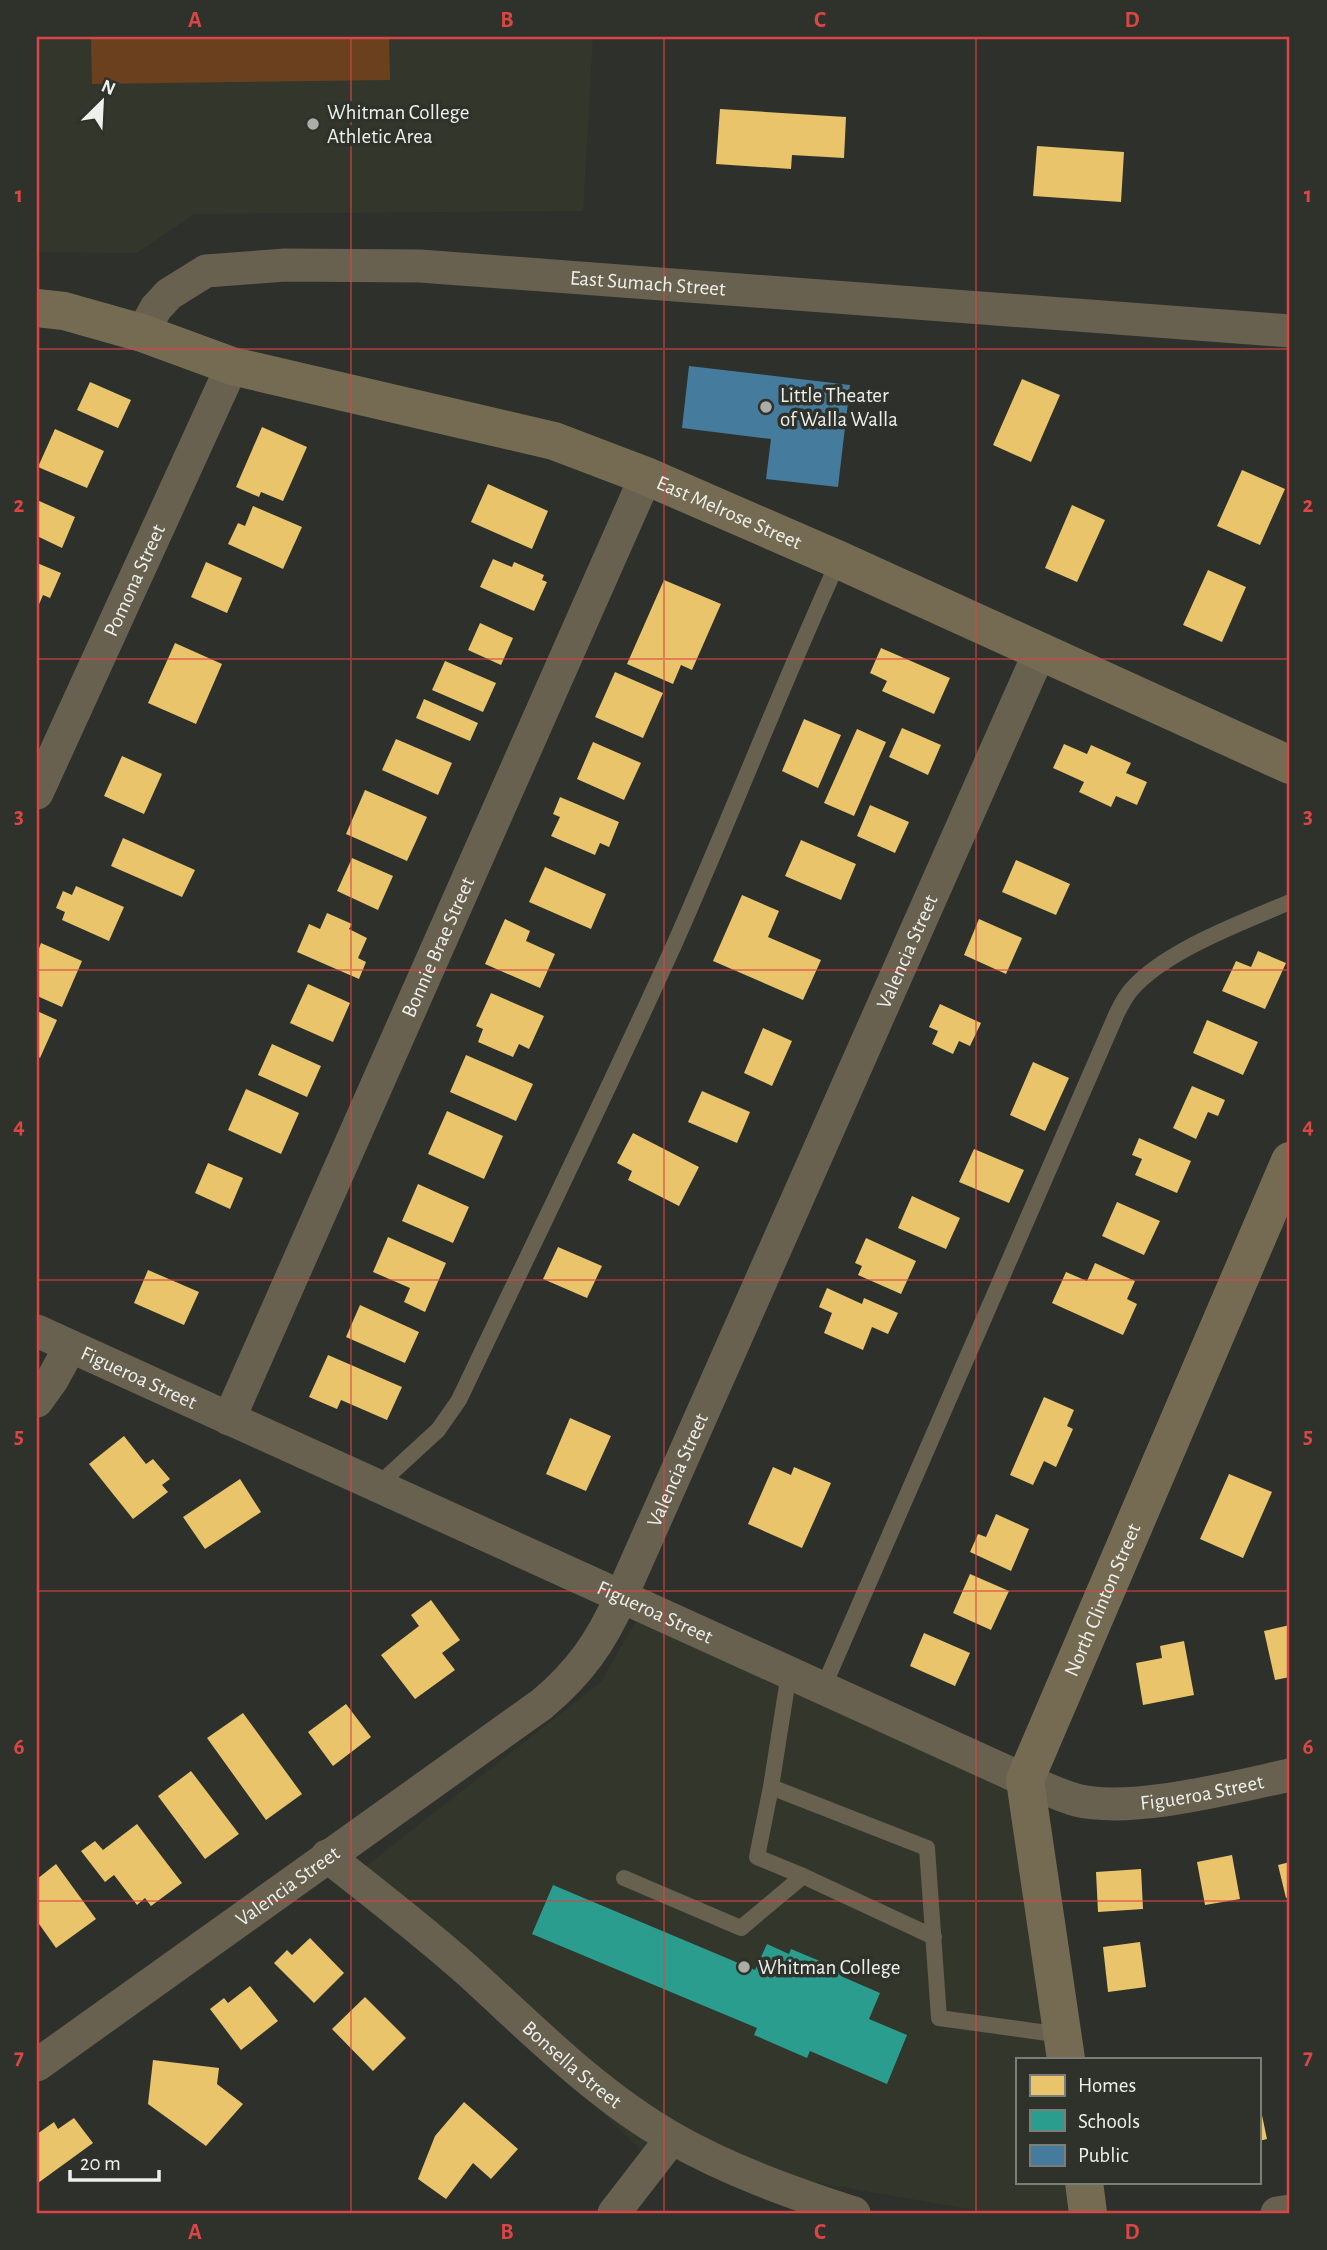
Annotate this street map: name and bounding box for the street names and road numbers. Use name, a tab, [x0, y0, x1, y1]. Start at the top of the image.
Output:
street label: East Sumach Street	[569, 267, 727, 299]
street label: East Melrose Street	[654, 472, 805, 553]
street label: Pomona Street	[100, 521, 169, 639]
street label: Bonnie Brae Street	[398, 874, 478, 1020]
street label: Valencia Street	[873, 891, 941, 1012]
street label: Figueroa Street	[78, 1342, 200, 1413]
street label: Valencia Street	[643, 1410, 712, 1530]
street label: North Clinton Street	[1060, 1520, 1144, 1679]
street label: Figueroa Street	[594, 1577, 716, 1647]
street label: Figueroa Street	[1139, 1771, 1266, 1813]
street label: Valencia Street	[232, 1842, 344, 1930]
street label: Bonsella Street	[519, 2017, 626, 2112]

